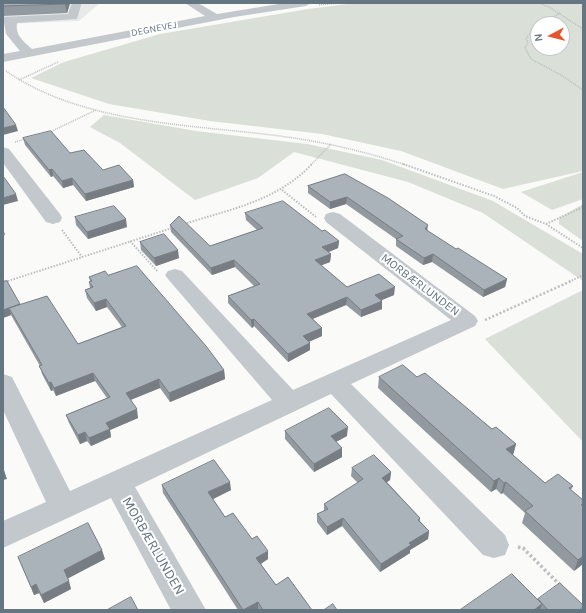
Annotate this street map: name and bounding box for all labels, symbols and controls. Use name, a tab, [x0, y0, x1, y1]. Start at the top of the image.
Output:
north arrow	[530, 16, 570, 56]
street label: DEGNEVEJ	[130, 19, 178, 39]
text: N	[532, 33, 546, 42]
street label: MORBÆRLUNDEN	[378, 251, 462, 319]
street label: MORBÆRLUNDEN	[118, 494, 188, 598]

